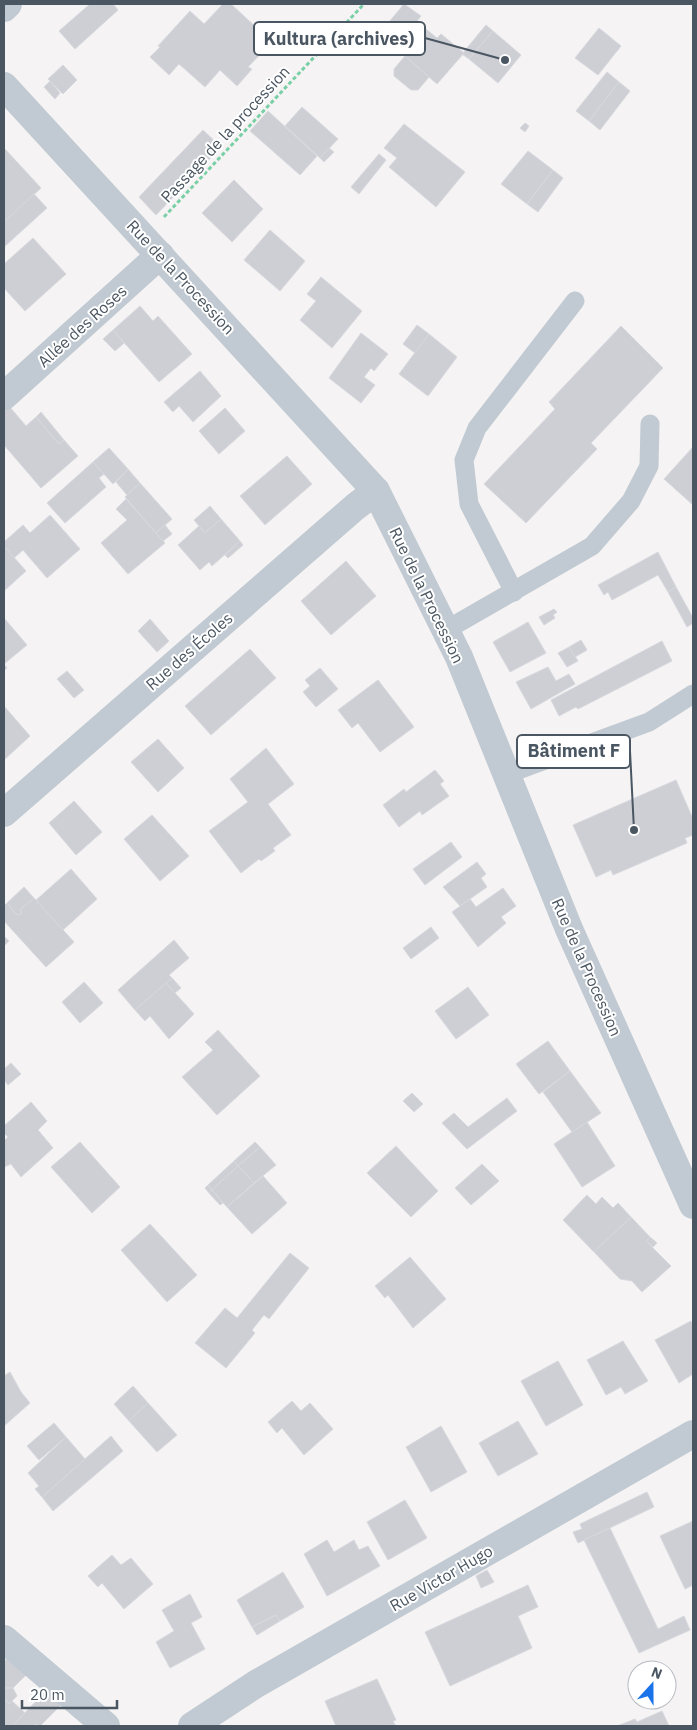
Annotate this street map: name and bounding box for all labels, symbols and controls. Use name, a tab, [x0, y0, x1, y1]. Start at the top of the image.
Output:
callout: Kultura (archives)	[254, 22, 425, 55]
text: Kultura (archives)	[264, 27, 414, 50]
street label: Passage de la procession	[156, 61, 294, 207]
street label: Rue de la Procession	[123, 216, 239, 338]
street label: Allée des Roses	[33, 281, 131, 371]
street label: Rue de la Procession	[385, 524, 469, 666]
street label: Rue des Écoles	[141, 607, 237, 694]
callout: Bâtiment F	[517, 735, 630, 768]
text: Bâtiment F	[528, 739, 620, 762]
street label: Rue de la Procession	[548, 895, 626, 1039]
street label: Rue Victor Hugo	[386, 1540, 496, 1616]
north arrow	[627, 1660, 677, 1710]
text: N	[649, 1663, 665, 1683]
scale bar	[22, 1678, 118, 1710]
text: 20 m	[30, 1685, 65, 1704]

